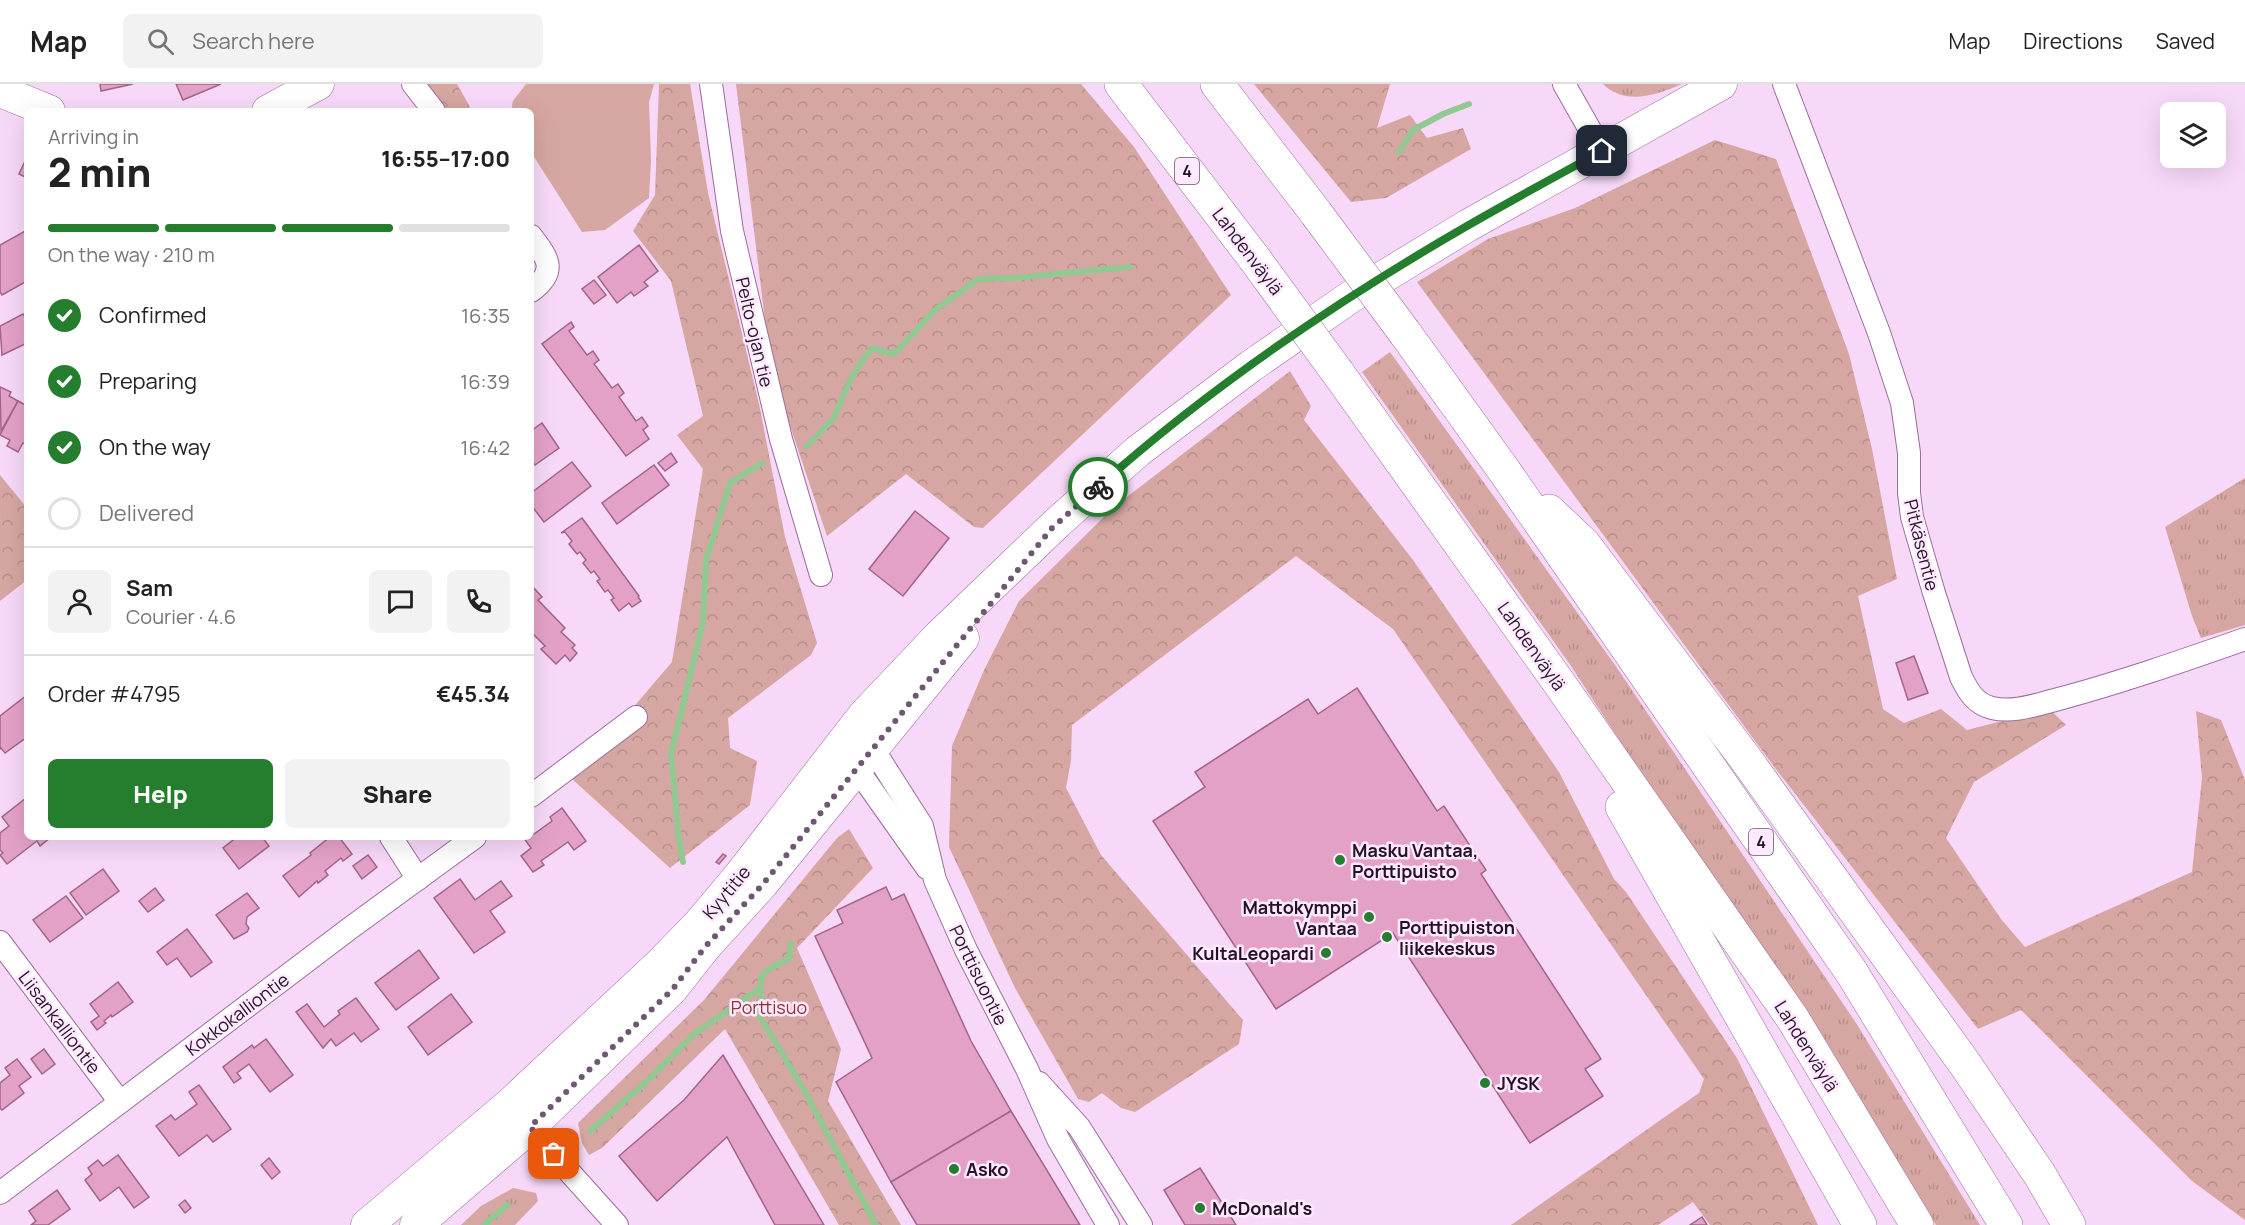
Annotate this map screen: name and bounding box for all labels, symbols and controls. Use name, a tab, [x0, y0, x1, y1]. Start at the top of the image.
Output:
search box	[123, 14, 543, 68]
text: Map	[30, 22, 87, 60]
icon: search	[144, 25, 177, 58]
text: Search here	[192, 26, 315, 56]
text: Map	[1949, 27, 1990, 55]
text: Directions	[2023, 27, 2123, 55]
text: Saved	[2156, 27, 2215, 55]
map controls	[2160, 102, 2226, 168]
button: layers	[2160, 102, 2226, 168]
text: Arriving in	[48, 123, 139, 150]
pin	[1576, 125, 1627, 176]
icon: home	[1585, 134, 1618, 167]
text: 16:55–17:00	[381, 144, 510, 174]
text: 2 min	[48, 145, 151, 199]
road number: 4	[1175, 158, 1199, 184]
street label: Lahdenväylä	[1207, 203, 1289, 299]
text: On the way · 210 m	[48, 241, 215, 268]
street label: Pelto-ojan tie	[731, 275, 779, 389]
icon: check	[48, 299, 81, 332]
text: Confirmed	[99, 300, 207, 330]
text: 16:35	[461, 302, 510, 329]
icon: check	[48, 365, 81, 398]
text: Preparing	[99, 366, 197, 396]
text: 16:39	[460, 368, 510, 395]
icon: check	[48, 431, 81, 464]
text: On the way	[99, 432, 211, 462]
text: 16:42	[461, 434, 510, 461]
courier	[1068, 457, 1128, 517]
icon: bike	[1082, 471, 1115, 504]
street label: Pitkäsentie	[1899, 497, 1945, 593]
text: Delivered	[99, 498, 194, 528]
button: person	[48, 570, 111, 633]
button: chat	[369, 570, 432, 633]
button: phone	[447, 570, 510, 633]
text: Sam	[126, 573, 173, 603]
street label: Lahdenväylä	[1493, 597, 1571, 695]
text: Courier · 4.6	[126, 603, 236, 630]
text: Order #4795	[48, 679, 180, 709]
text: €45.34	[436, 679, 510, 709]
button: Help	[48, 759, 273, 828]
button: Share	[285, 759, 510, 828]
road number: 4	[1749, 829, 1773, 855]
place label: Masku Vantaa, Porttipuisto	[1352, 838, 1478, 883]
marker: Masku Vantaa, Porttipuisto	[1333, 853, 1347, 867]
street label: Kyytitie	[697, 860, 755, 924]
place label: Mattokymppi Vantaa	[1242, 895, 1357, 940]
marker: Mattokymppi Vantaa	[1362, 910, 1376, 924]
place label: Porttipuiston liikekeskus	[1399, 915, 1515, 960]
street label: Porttisuontie	[944, 921, 1014, 1029]
marker: Porttipuiston liikekeskus	[1380, 930, 1394, 944]
place label: KultaLeopardi	[1192, 941, 1314, 965]
marker: KultaLeopardi	[1319, 946, 1333, 960]
street label: Liisankalliontie	[14, 966, 106, 1078]
street label: Kokkokalliontie	[180, 967, 294, 1061]
park label: Porttisuo	[731, 995, 807, 1019]
street label: Lahdenväylä	[1769, 996, 1845, 1096]
place label: JYSK	[1497, 1071, 1540, 1095]
marker: JYSK	[1478, 1076, 1492, 1090]
pin	[528, 1128, 579, 1179]
icon: bag	[537, 1137, 570, 1170]
place label: Asko	[966, 1157, 1008, 1181]
marker: Asko	[947, 1162, 961, 1176]
place label: McDonald's	[1212, 1196, 1313, 1220]
marker: McDonald's	[1193, 1201, 1207, 1215]

